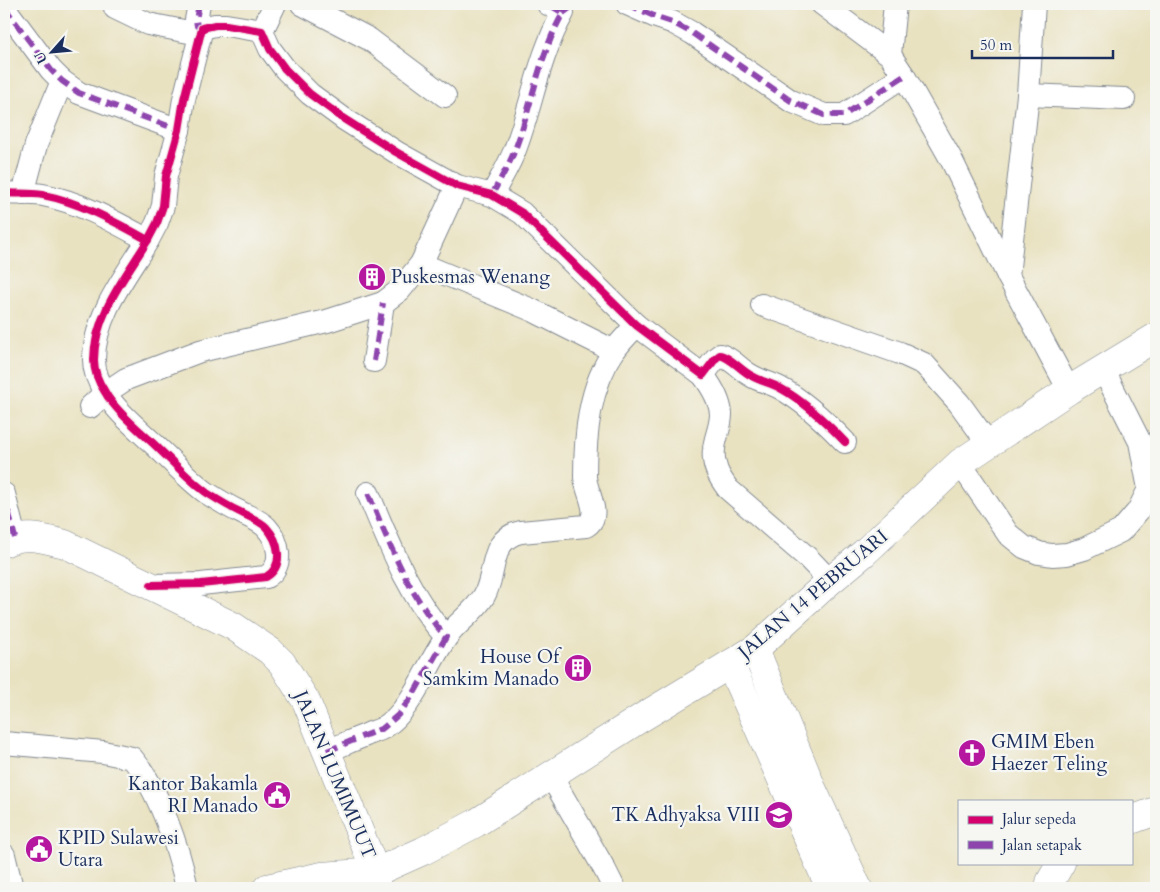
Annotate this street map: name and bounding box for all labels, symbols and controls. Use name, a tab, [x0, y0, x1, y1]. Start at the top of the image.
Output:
north arrow	[28, 28, 78, 78]
scale bar	[972, 28, 1114, 60]
text: 50 m	[980, 35, 1012, 55]
text: U	[30, 48, 52, 67]
building icon: Puskesmas Wenang	[357, 262, 387, 292]
place label: Puskesmas Wenang	[391, 264, 550, 290]
street label: JALAN 14 PEBRUARI	[730, 523, 894, 666]
place label: House Of Samkim Manado	[423, 644, 562, 692]
building icon: House Of Samkim Manado	[563, 653, 593, 683]
street label: JALAN LUMIMUUT	[287, 684, 382, 863]
place label: GMIM Eben Haezer Teling	[991, 729, 1107, 777]
church icon: GMIM Eben Haezer Teling	[957, 738, 987, 768]
place label: Kantor Bakamla RI Manado	[128, 771, 258, 819]
public building icon: Kantor Bakamla RI Manado	[262, 780, 292, 810]
school or university icon: TK Adhyaksa VIII	[764, 800, 794, 830]
legend	[958, 800, 1132, 864]
place label: TK Adhyaksa VIII	[611, 802, 760, 828]
text: Jalur sepeda	[1000, 809, 1077, 829]
place label: KPID Sulawesi Utara	[58, 825, 179, 873]
public building icon: KPID Sulawesi Utara	[24, 834, 54, 864]
text: Jalan setapak	[1000, 835, 1082, 855]

